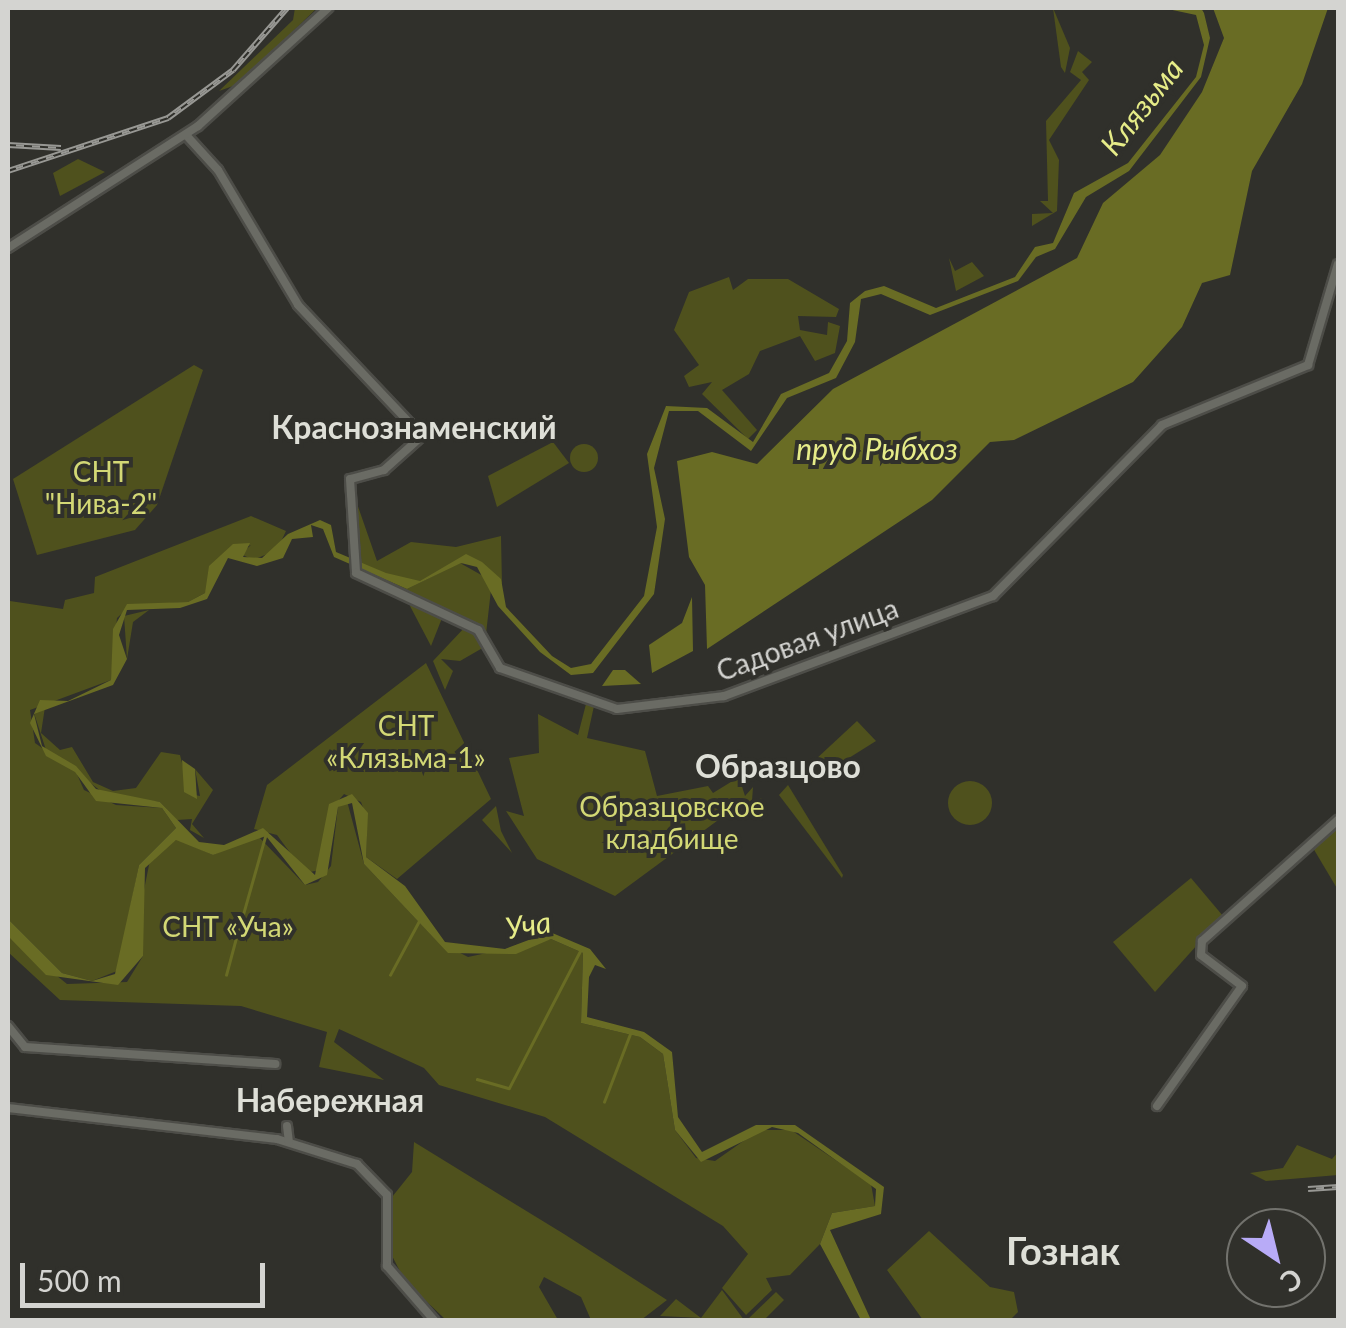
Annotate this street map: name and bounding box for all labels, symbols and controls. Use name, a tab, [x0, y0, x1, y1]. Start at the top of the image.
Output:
water label: Клязьма	[1092, 50, 1190, 162]
district label: Краснознаменский	[271, 408, 557, 446]
water label: пруд Рыбхоз	[796, 430, 958, 466]
park label: СНТ "Нива-2"	[45, 454, 157, 520]
street label: Садовая улица	[712, 591, 902, 687]
park label: СНТ «Клязьма-1»	[326, 708, 486, 774]
district label: Образцово	[695, 747, 861, 785]
park label: Образцовское кладбище	[579, 789, 765, 855]
water label: Уча	[503, 903, 553, 945]
park label: СНТ «Уча»	[162, 909, 294, 943]
district label: Набережная	[236, 1081, 424, 1119]
north arrow	[1226, 1208, 1326, 1308]
district label: Гознак	[1006, 1228, 1120, 1274]
scale bar	[25, 1243, 270, 1305]
text: 500 m	[37, 1262, 122, 1298]
text: С	[1275, 1262, 1309, 1300]

